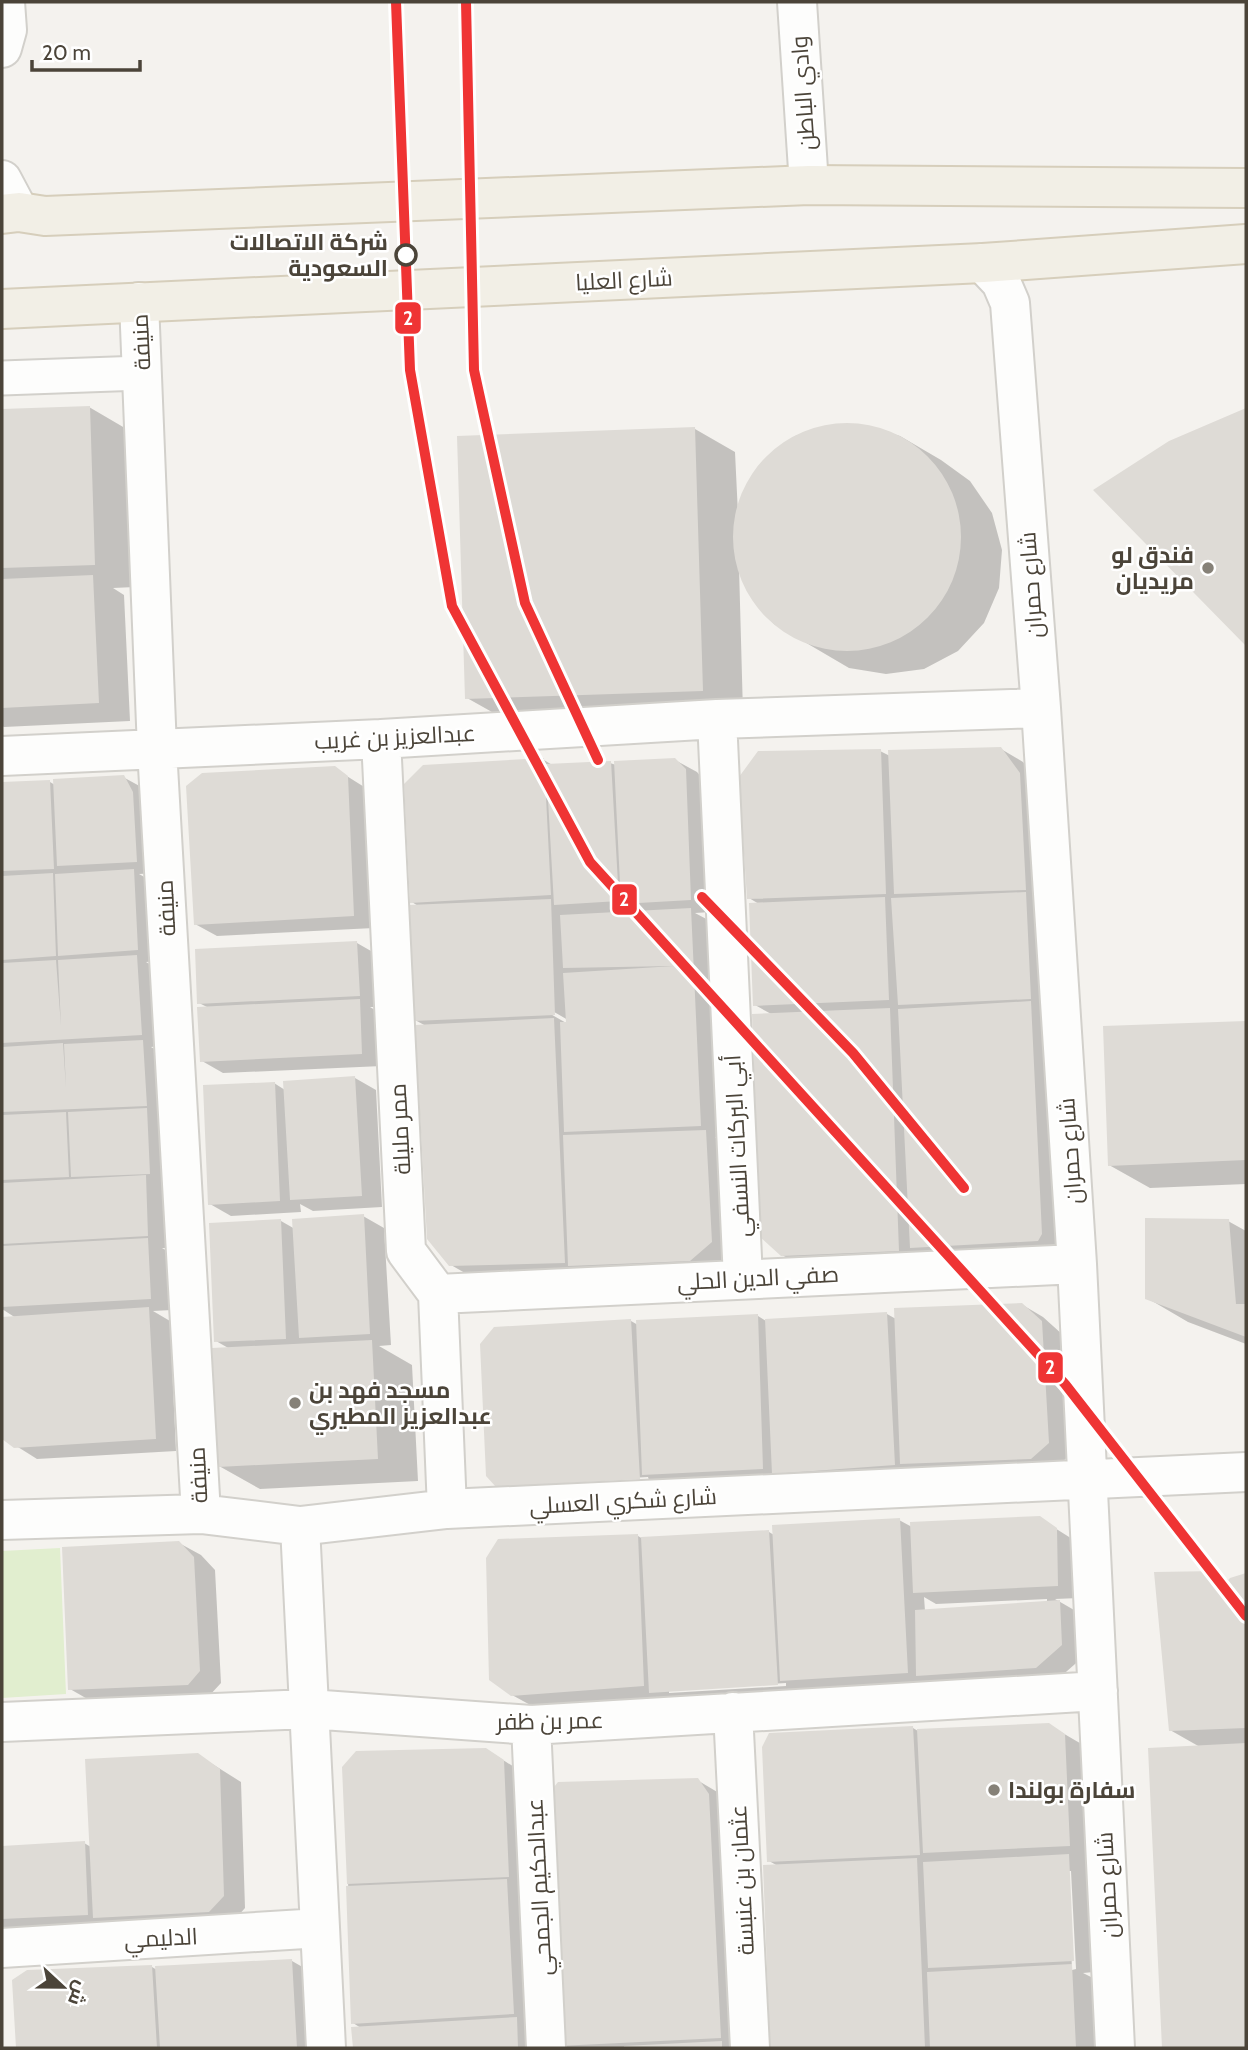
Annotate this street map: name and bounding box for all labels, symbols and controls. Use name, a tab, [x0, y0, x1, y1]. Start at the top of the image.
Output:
scale bar	[32, 28, 140, 72]
street label: وادي الباطن	[785, 34, 825, 151]
text: 20 m	[42, 40, 91, 65]
place label: شركة الاتصالات السعودية	[230, 228, 388, 282]
marker: شركة الاتصالات السعودية	[395, 244, 417, 266]
street label: شارع العليا	[575, 263, 674, 299]
line badge: 2	[394, 301, 422, 335]
text: 2	[403, 307, 413, 330]
street label: منيفة	[126, 313, 156, 371]
street label: شارع حمران	[1013, 531, 1051, 639]
place label: فندق لو مريديان	[1111, 541, 1194, 595]
marker: فندق لو مريديان	[1200, 560, 1216, 576]
street label: عبدالعزيز بن غريب	[314, 719, 476, 755]
street label: منيفة	[151, 879, 181, 937]
line badge: 2	[611, 883, 638, 916]
text: 2	[619, 888, 629, 911]
street label: أبي البركات النسفي	[717, 1054, 760, 1238]
street label: ممر مليلة	[384, 1083, 416, 1175]
street label: شارع حمران	[1052, 1097, 1090, 1205]
street label: صفي الدين الحلي	[676, 1260, 840, 1300]
line badge: 2	[1037, 1351, 1064, 1384]
text: 2	[1045, 1356, 1055, 1379]
place label: مسجد فهد بن عبدالعزيز المطيري	[309, 1376, 492, 1435]
marker: مسجد فهد بن عبدالعزيز المطيري	[287, 1395, 303, 1411]
street label: منيفة	[183, 1446, 213, 1504]
street label: شارع شكري العسلي	[529, 1482, 718, 1524]
street label: عمر بن ظفر	[494, 1706, 604, 1736]
place label: سفارة بولندا	[1008, 1776, 1135, 1804]
marker: سفارة بولندا	[986, 1782, 1002, 1798]
street label: عبدالحكيم الجمحي	[520, 1797, 562, 1976]
street label: عثمان بن عنبسة	[724, 1804, 760, 1956]
street label: شارع حمران	[1090, 1831, 1126, 1939]
street label: الدليمي	[123, 1922, 199, 1958]
north arrow	[28, 1952, 98, 2022]
text: ش	[63, 1978, 94, 2009]

